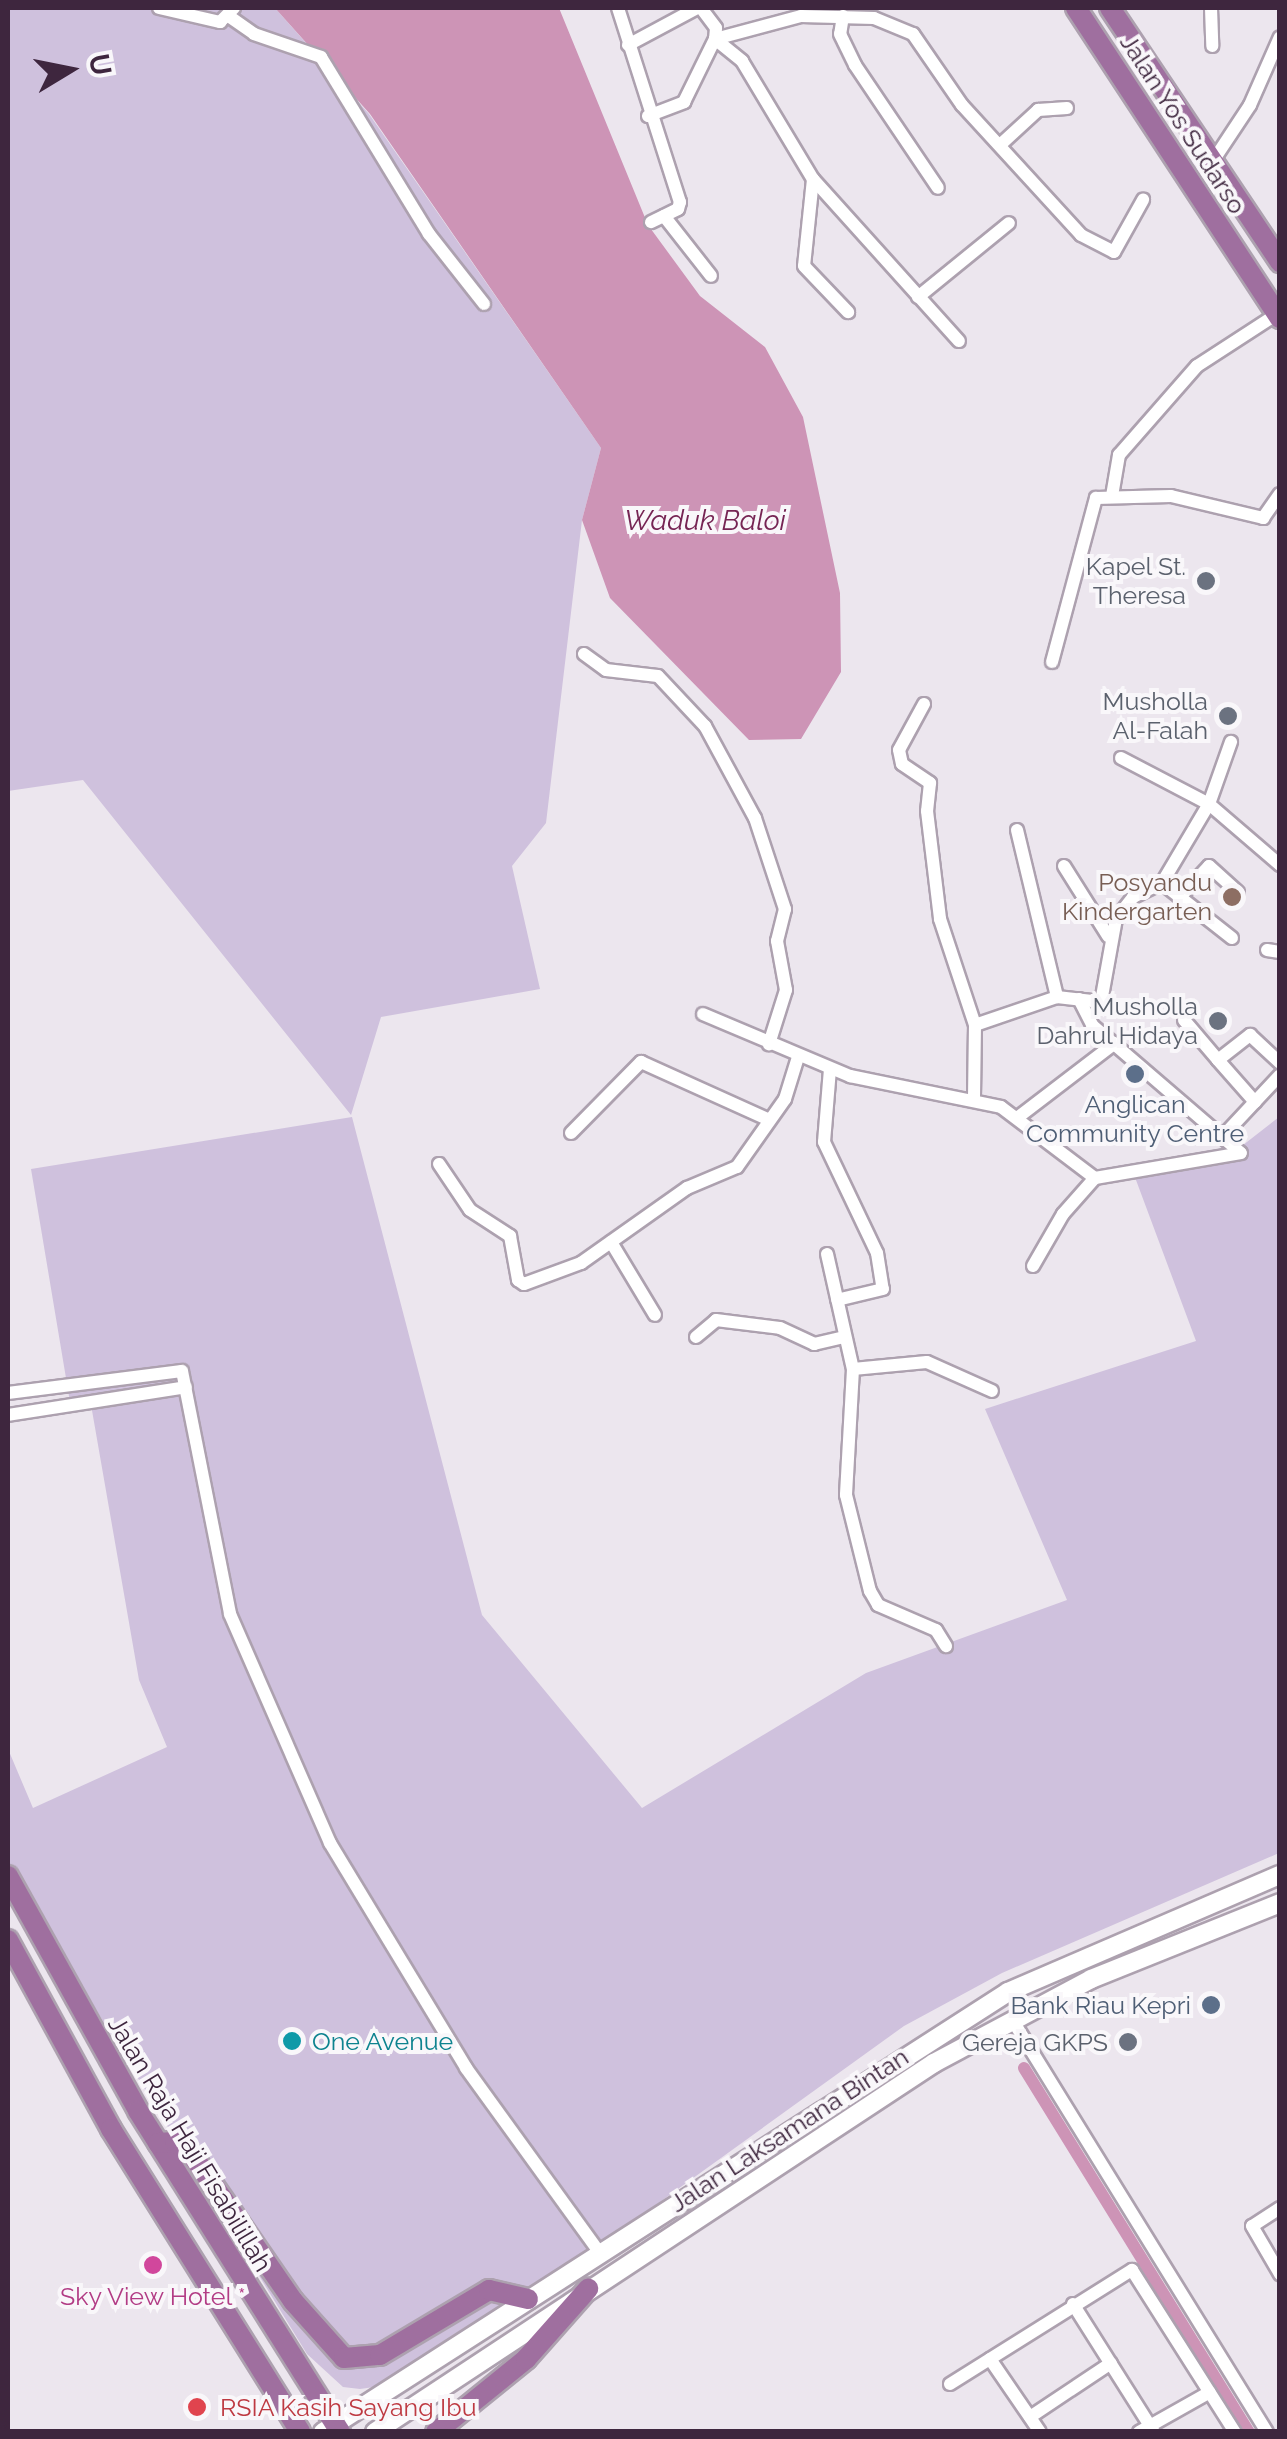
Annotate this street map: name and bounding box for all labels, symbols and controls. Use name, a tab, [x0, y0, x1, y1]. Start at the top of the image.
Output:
north arrow	[20, 20, 120, 120]
street label: Jalan Yos Sudarso	[1113, 28, 1253, 220]
text: U	[82, 51, 118, 78]
water label: Waduk Baloi	[624, 504, 786, 538]
place label: Kapel St. Theresa	[1085, 552, 1186, 611]
marker: Kapel St. Theresa	[1195, 570, 1217, 592]
place label: Musholla Al-Falah	[1102, 687, 1208, 746]
marker: Musholla Al-Falah	[1217, 705, 1239, 727]
place label: Posyandu Kindergarten	[1062, 868, 1212, 927]
marker: Posyandu Kindergarten	[1221, 886, 1243, 908]
place label: Musholla Dahrul Hidaya	[1036, 992, 1198, 1051]
marker: Musholla Dahrul Hidaya	[1207, 1010, 1229, 1032]
marker: Anglican Community Centre	[1124, 1063, 1146, 1085]
place label: Anglican Community Centre	[1026, 1090, 1244, 1149]
place label: Bank Riau Kepri	[1010, 1990, 1191, 2020]
marker: Bank Riau Kepri	[1200, 1994, 1222, 2016]
street label: Jalan Raja Haji Fisabilillah	[102, 2011, 278, 2277]
place label: One Avenue	[312, 2026, 454, 2056]
place label: Gereja GKPS	[962, 2027, 1108, 2057]
marker: One Avenue	[281, 2030, 303, 2052]
marker: Gereja GKPS	[1117, 2031, 1139, 2053]
street label: Jalan Laksamana Bintan	[664, 2042, 914, 2218]
marker: Sky View Hotel *	[142, 2254, 164, 2276]
place label: Sky View Hotel *	[59, 2281, 247, 2311]
place label: RSIA Kasih Sayang Ibu	[220, 2392, 477, 2422]
marker: RSIA Kasih Sayang Ibu	[184, 2394, 210, 2420]

